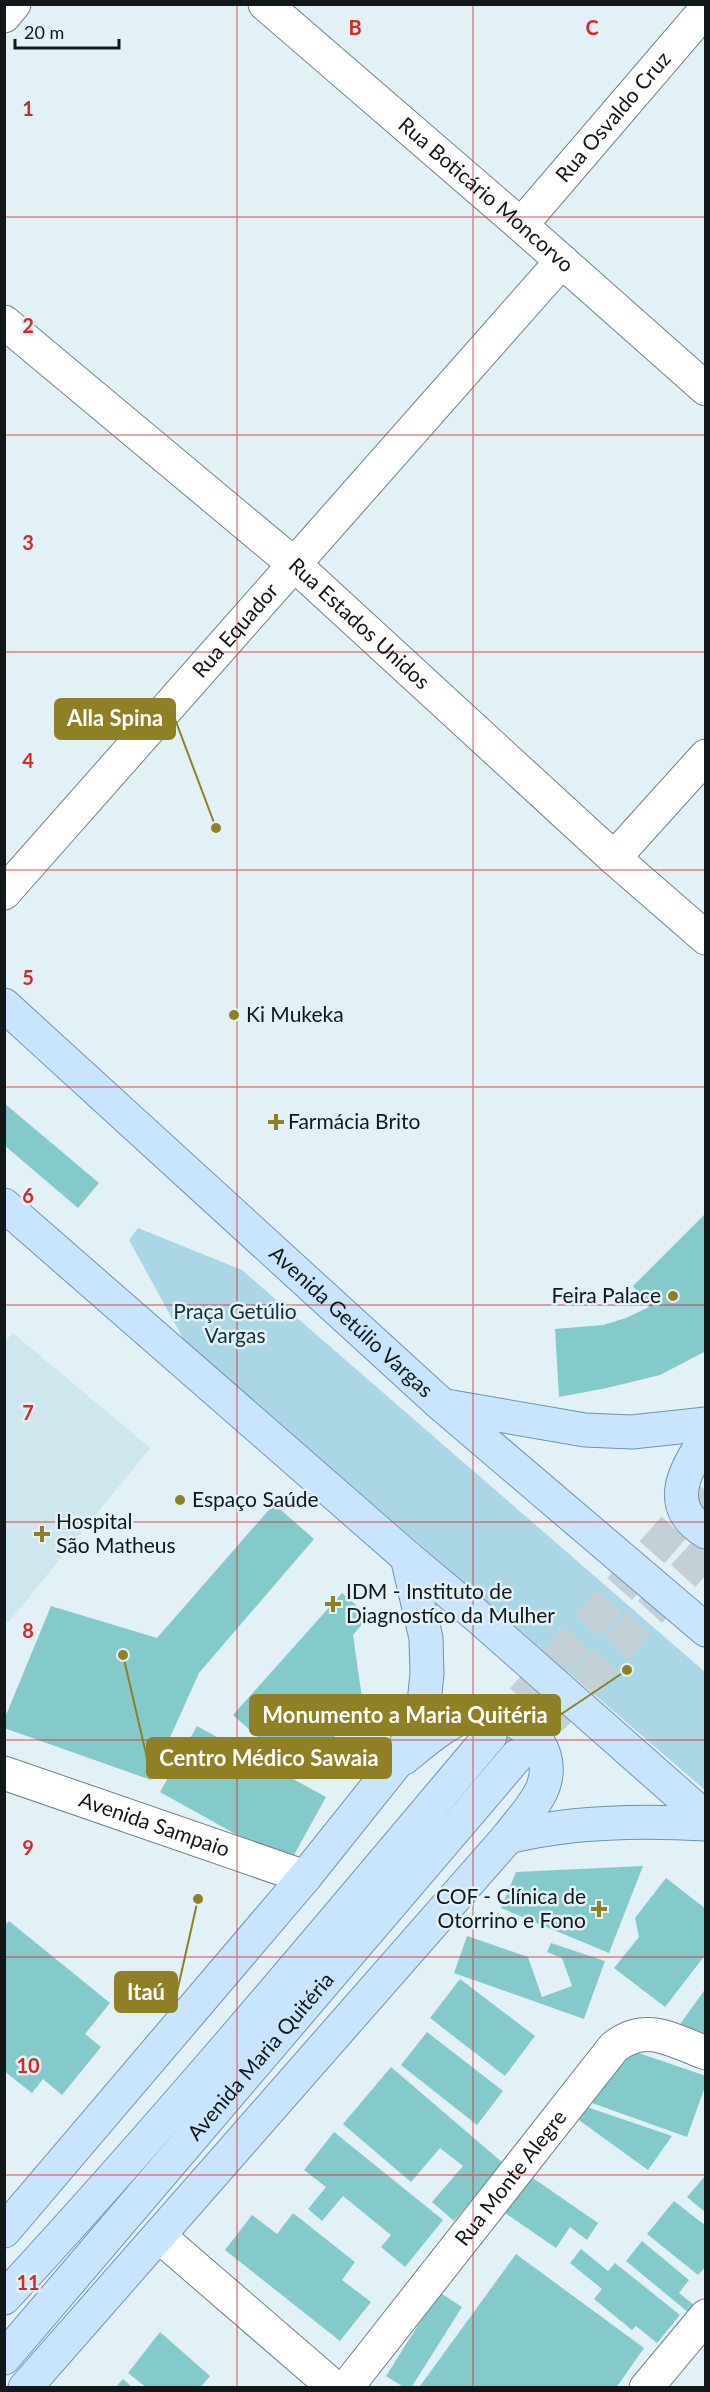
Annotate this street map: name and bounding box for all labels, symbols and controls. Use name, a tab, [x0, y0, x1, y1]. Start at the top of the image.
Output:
scale bar	[15, 12, 118, 50]
text: B	[348, 15, 362, 39]
text: C	[585, 15, 599, 39]
text: 20 m	[24, 21, 64, 43]
street label: Rua Osvaldo Cruz	[549, 46, 675, 187]
text: 1	[22, 96, 34, 120]
street label: Rua Boticário Moncorvo	[394, 111, 579, 277]
text: 2	[22, 313, 34, 337]
text: 3	[22, 530, 34, 554]
street label: Rua Estados Unidos	[284, 552, 436, 693]
street label: Rua Equador	[186, 577, 283, 682]
callout: Alla Spina	[55, 699, 175, 739]
text: Alla Spina	[66, 704, 163, 731]
text: 4	[22, 748, 34, 772]
text: 5	[22, 965, 34, 989]
place label: Ki Mukeka	[246, 1001, 344, 1026]
marker: Ki Mukeka	[227, 1008, 241, 1022]
place label: Farmácia Brito	[288, 1108, 421, 1133]
marker: Farmácia Brito	[269, 1115, 283, 1129]
text: 6	[22, 1183, 34, 1207]
street label: Avenida Getúlio Vargas	[265, 1240, 439, 1402]
place label: Feira Palace	[552, 1282, 661, 1307]
marker: Feira Palace	[666, 1289, 680, 1303]
park label: Praça Getúlio Vargas	[173, 1298, 297, 1347]
text: 7	[22, 1400, 34, 1424]
place label: Espaço Saúde	[192, 1486, 319, 1511]
marker: Espaço Saúde	[173, 1493, 187, 1507]
place label: Hospital São Matheus	[56, 1508, 176, 1557]
marker: Hospital São Matheus	[33, 1525, 51, 1543]
place label: IDM - Instituto de Diagnostíco da Mulher	[346, 1578, 555, 1627]
marker: IDM - Instituto de Diagnostíco da Mulher	[324, 1595, 342, 1613]
text: 8	[22, 1618, 34, 1642]
callout: Monumento a Maria Quitéria	[250, 1695, 560, 1735]
text: Monumento a Maria Quitéria	[262, 1701, 548, 1728]
callout: Centro Médico Sawaia	[147, 1738, 391, 1778]
text: Centro Médico Sawaia	[159, 1744, 379, 1771]
street label: Avenida Sampaio	[76, 1786, 233, 1861]
text: 9	[22, 1835, 34, 1859]
place label: COF - Clínica de Otorrino e Fono	[436, 1883, 586, 1932]
marker: COF - Clínica de Otorrino e Fono	[590, 1900, 608, 1918]
street label: Avenida Maria Quitéria	[181, 1967, 338, 2145]
callout: Itaú	[115, 1972, 177, 2012]
text: Itaú	[127, 1978, 165, 2005]
text: 10	[16, 2053, 40, 2077]
street label: Rua Monte Alegre	[449, 2104, 571, 2250]
text: 11	[16, 2270, 40, 2294]

